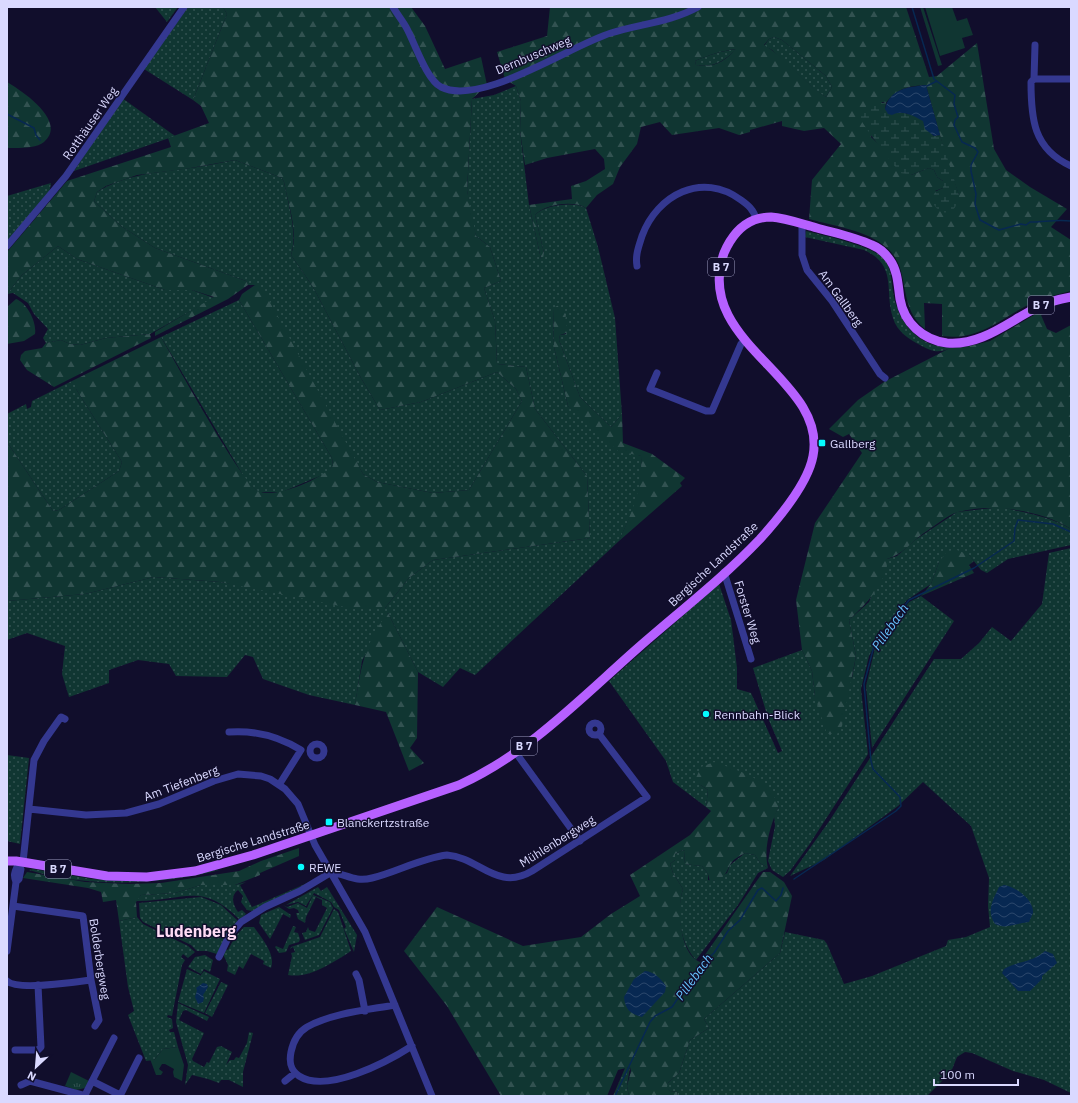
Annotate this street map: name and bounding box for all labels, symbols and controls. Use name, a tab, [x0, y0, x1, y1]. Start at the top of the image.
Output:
street label: Dernbuschweg	[493, 32, 574, 78]
street label: Rotthäuser Weg	[59, 83, 121, 162]
road number: B 7	[708, 258, 734, 276]
street label: Am Gallberg	[815, 267, 867, 330]
road number: B 7	[1028, 296, 1054, 314]
place label: Gallberg	[830, 436, 876, 451]
marker: Gallberg	[817, 438, 827, 448]
street label: Bergische Landstraße	[665, 518, 761, 609]
street label: Forster Weg	[731, 579, 765, 646]
water label: Pillebach	[868, 600, 912, 654]
place label: Rennbahn-Blick	[714, 707, 801, 722]
marker: Rennbahn-Blick	[701, 709, 711, 719]
road number: B 7	[511, 737, 537, 755]
street label: Am Tiefenberg	[142, 762, 221, 804]
street label: Mühlenbergweg	[516, 811, 598, 870]
place label: Blanckertzstraße	[337, 815, 430, 830]
street label: Bergische Landstraße	[195, 817, 312, 865]
marker: Blanckertzstraße	[324, 817, 334, 827]
road number: B 7	[45, 860, 71, 878]
place label: REWE	[309, 860, 341, 875]
marker: REWE	[296, 862, 306, 872]
street label: Bolderbergweg	[86, 917, 114, 1001]
district label: Ludenberg	[156, 921, 236, 941]
water label: Pillebach	[671, 950, 717, 1004]
north arrow	[16, 1047, 56, 1087]
scale bar	[934, 1061, 1018, 1087]
text: 100 m	[940, 1067, 975, 1082]
text: N	[25, 1068, 38, 1084]

